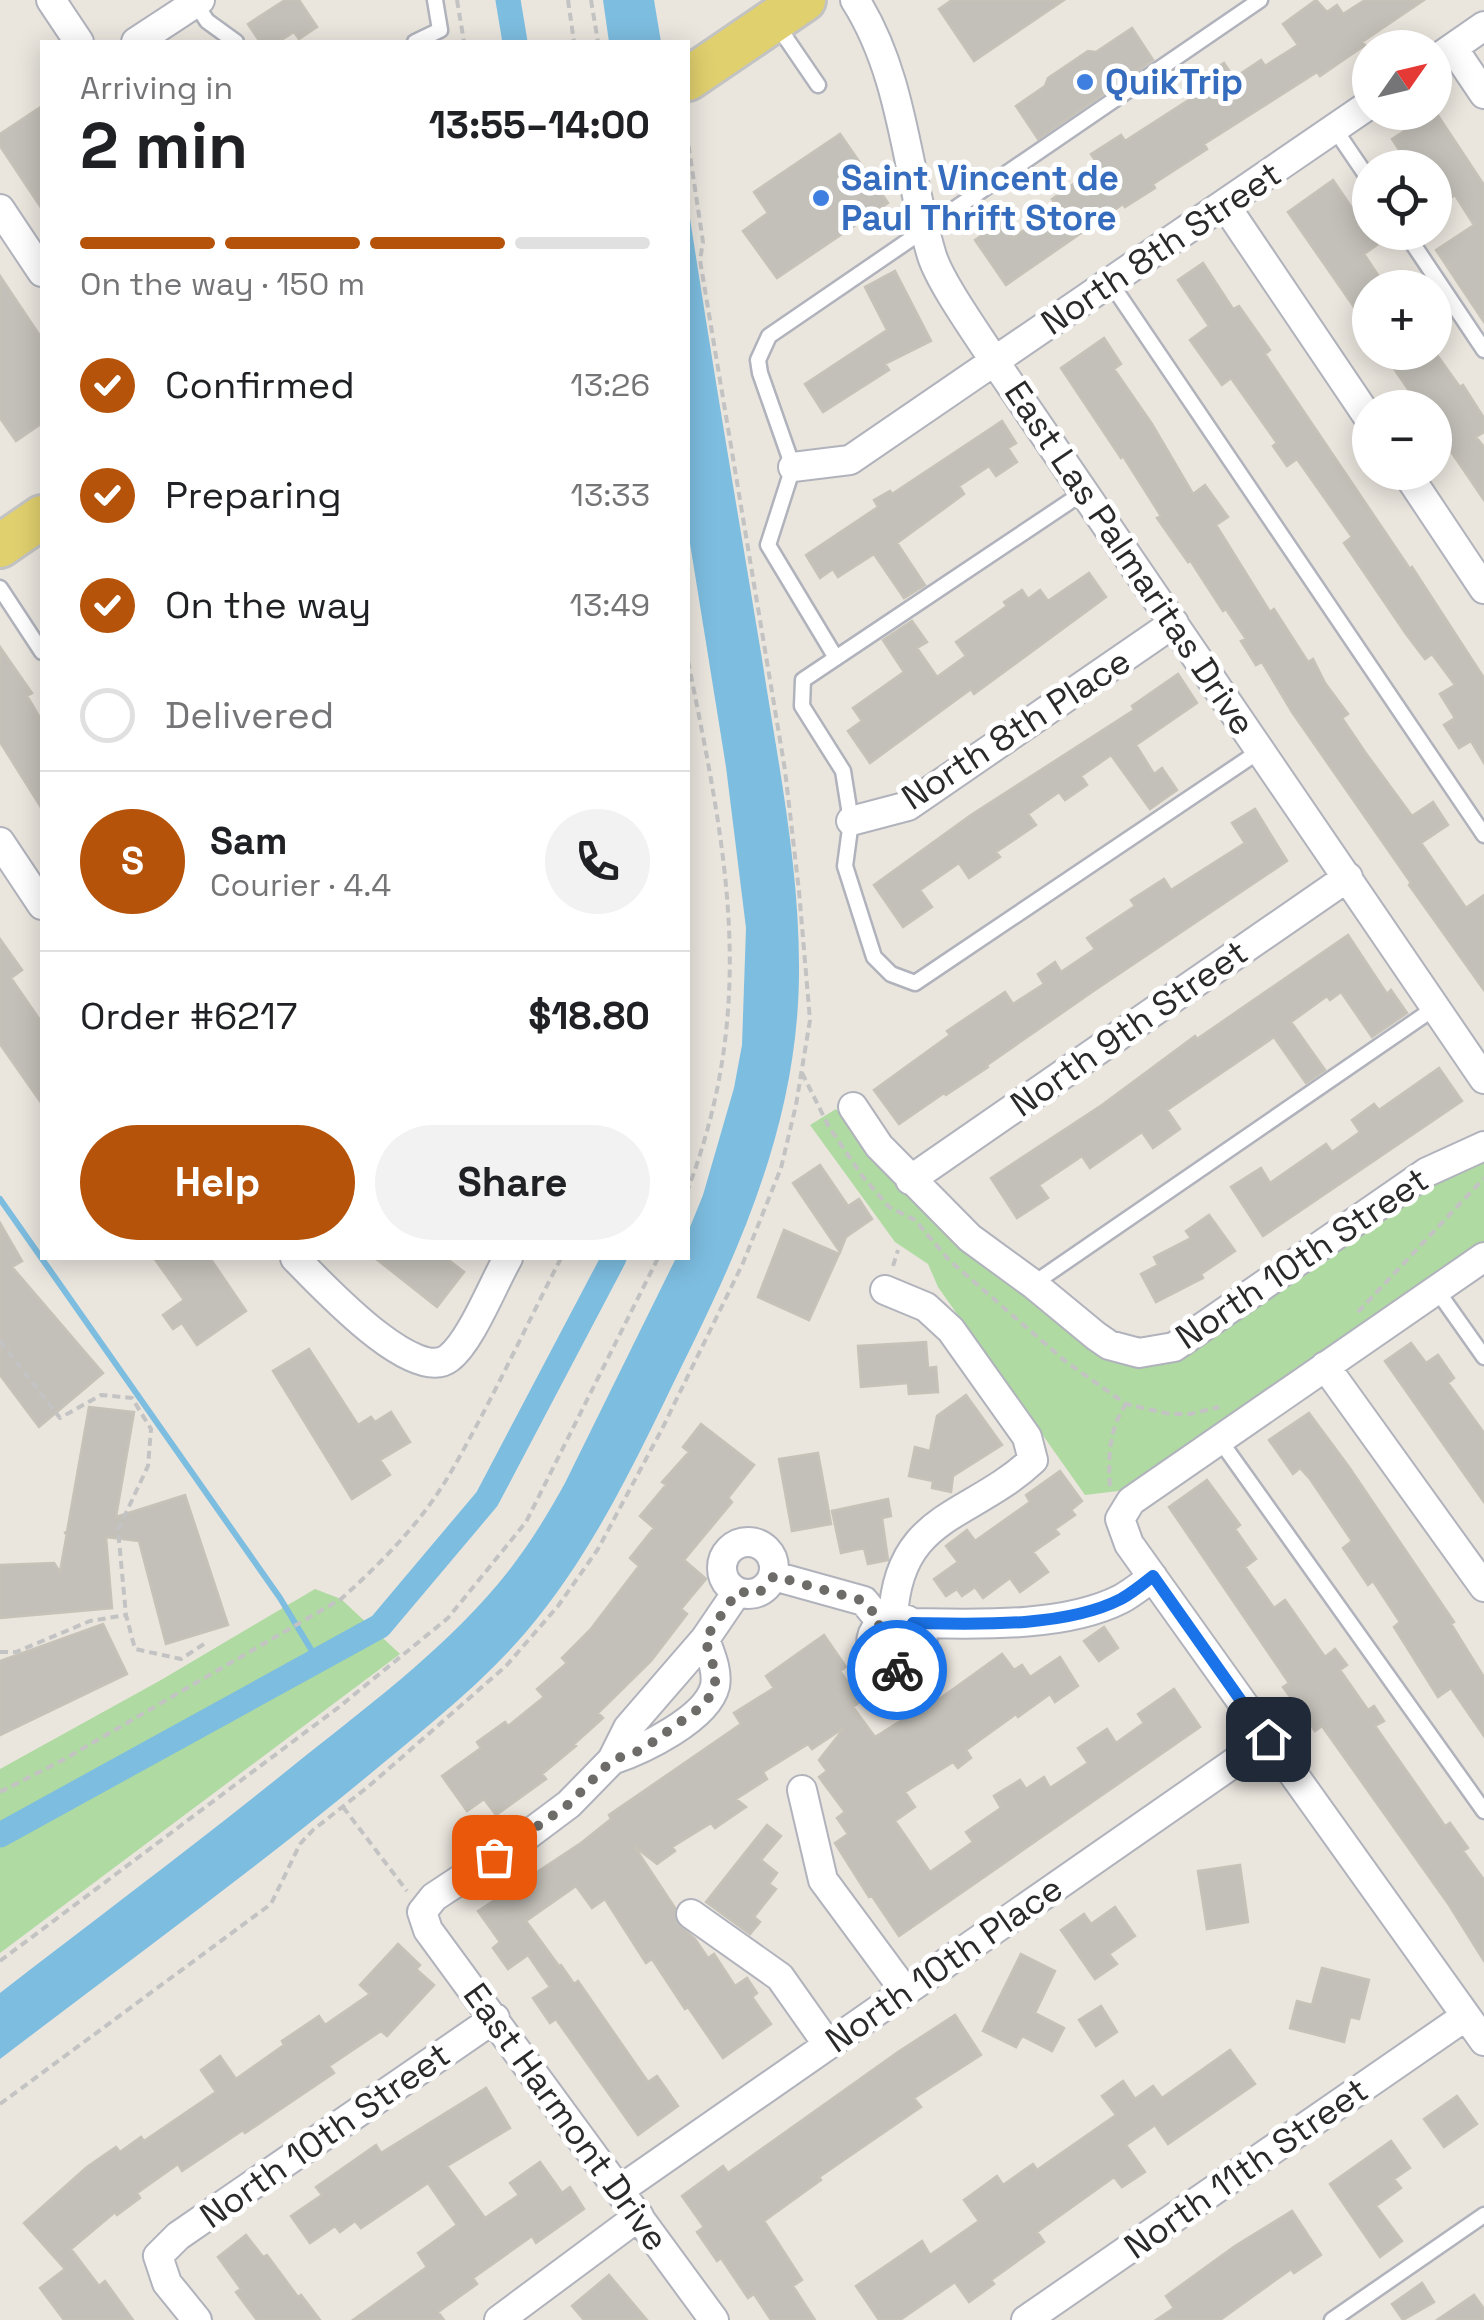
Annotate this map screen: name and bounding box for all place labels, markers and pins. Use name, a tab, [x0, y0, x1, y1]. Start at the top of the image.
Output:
place label: QuikTrip	[1105, 60, 1243, 104]
marker: QuikTrip	[1074, 71, 1096, 93]
place label: Saint Vincent de Paul Thrift Store	[841, 156, 1119, 240]
marker: Saint Vincent de Paul Thrift Store	[810, 187, 832, 209]
pin	[1226, 1697, 1311, 1782]
pin	[452, 1815, 537, 1900]

